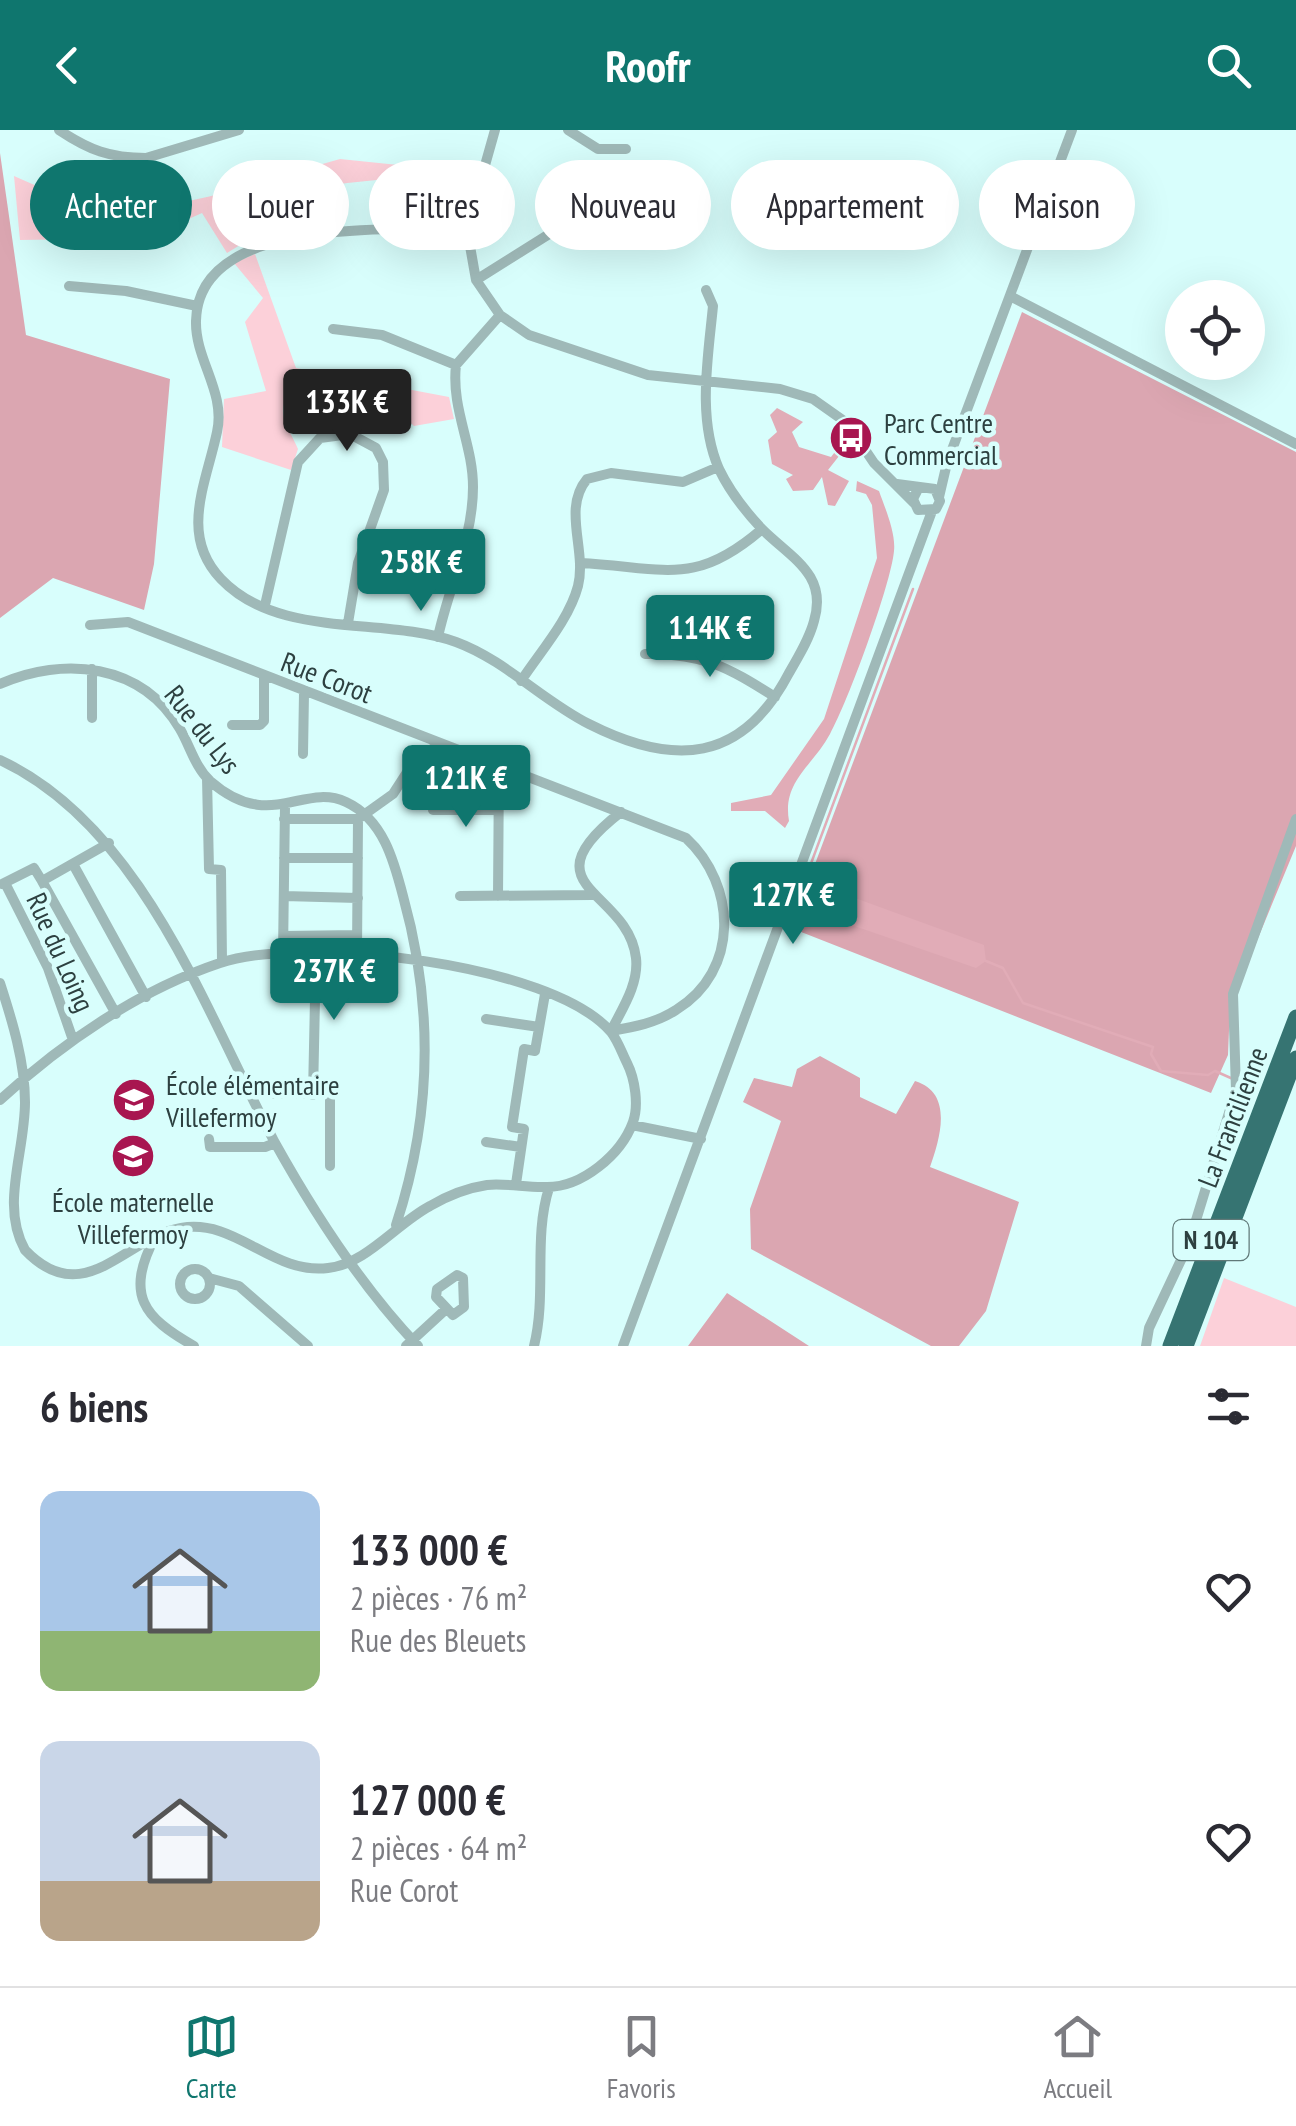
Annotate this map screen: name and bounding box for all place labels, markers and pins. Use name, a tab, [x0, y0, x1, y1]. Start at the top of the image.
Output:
pin: 133K €	[266, 369, 428, 454]
place label: Parc Centre Commercial	[884, 404, 998, 473]
bus stop icon: Parc Centre Commercial	[828, 415, 874, 461]
pin: 258K €	[340, 529, 502, 614]
pin: 114K €	[629, 595, 791, 680]
pin: 121K €	[385, 745, 547, 830]
pin: 127K €	[712, 862, 874, 947]
pin: 237K €	[253, 938, 415, 1023]
place label: École élémentaire Villefermoy	[165, 1066, 340, 1135]
school or university icon: École élémentaire Villefermoy	[111, 1077, 157, 1123]
school or university icon: École maternelle Villefermoy	[110, 1133, 156, 1179]
place label: École maternelle Villefermoy	[52, 1183, 214, 1252]

